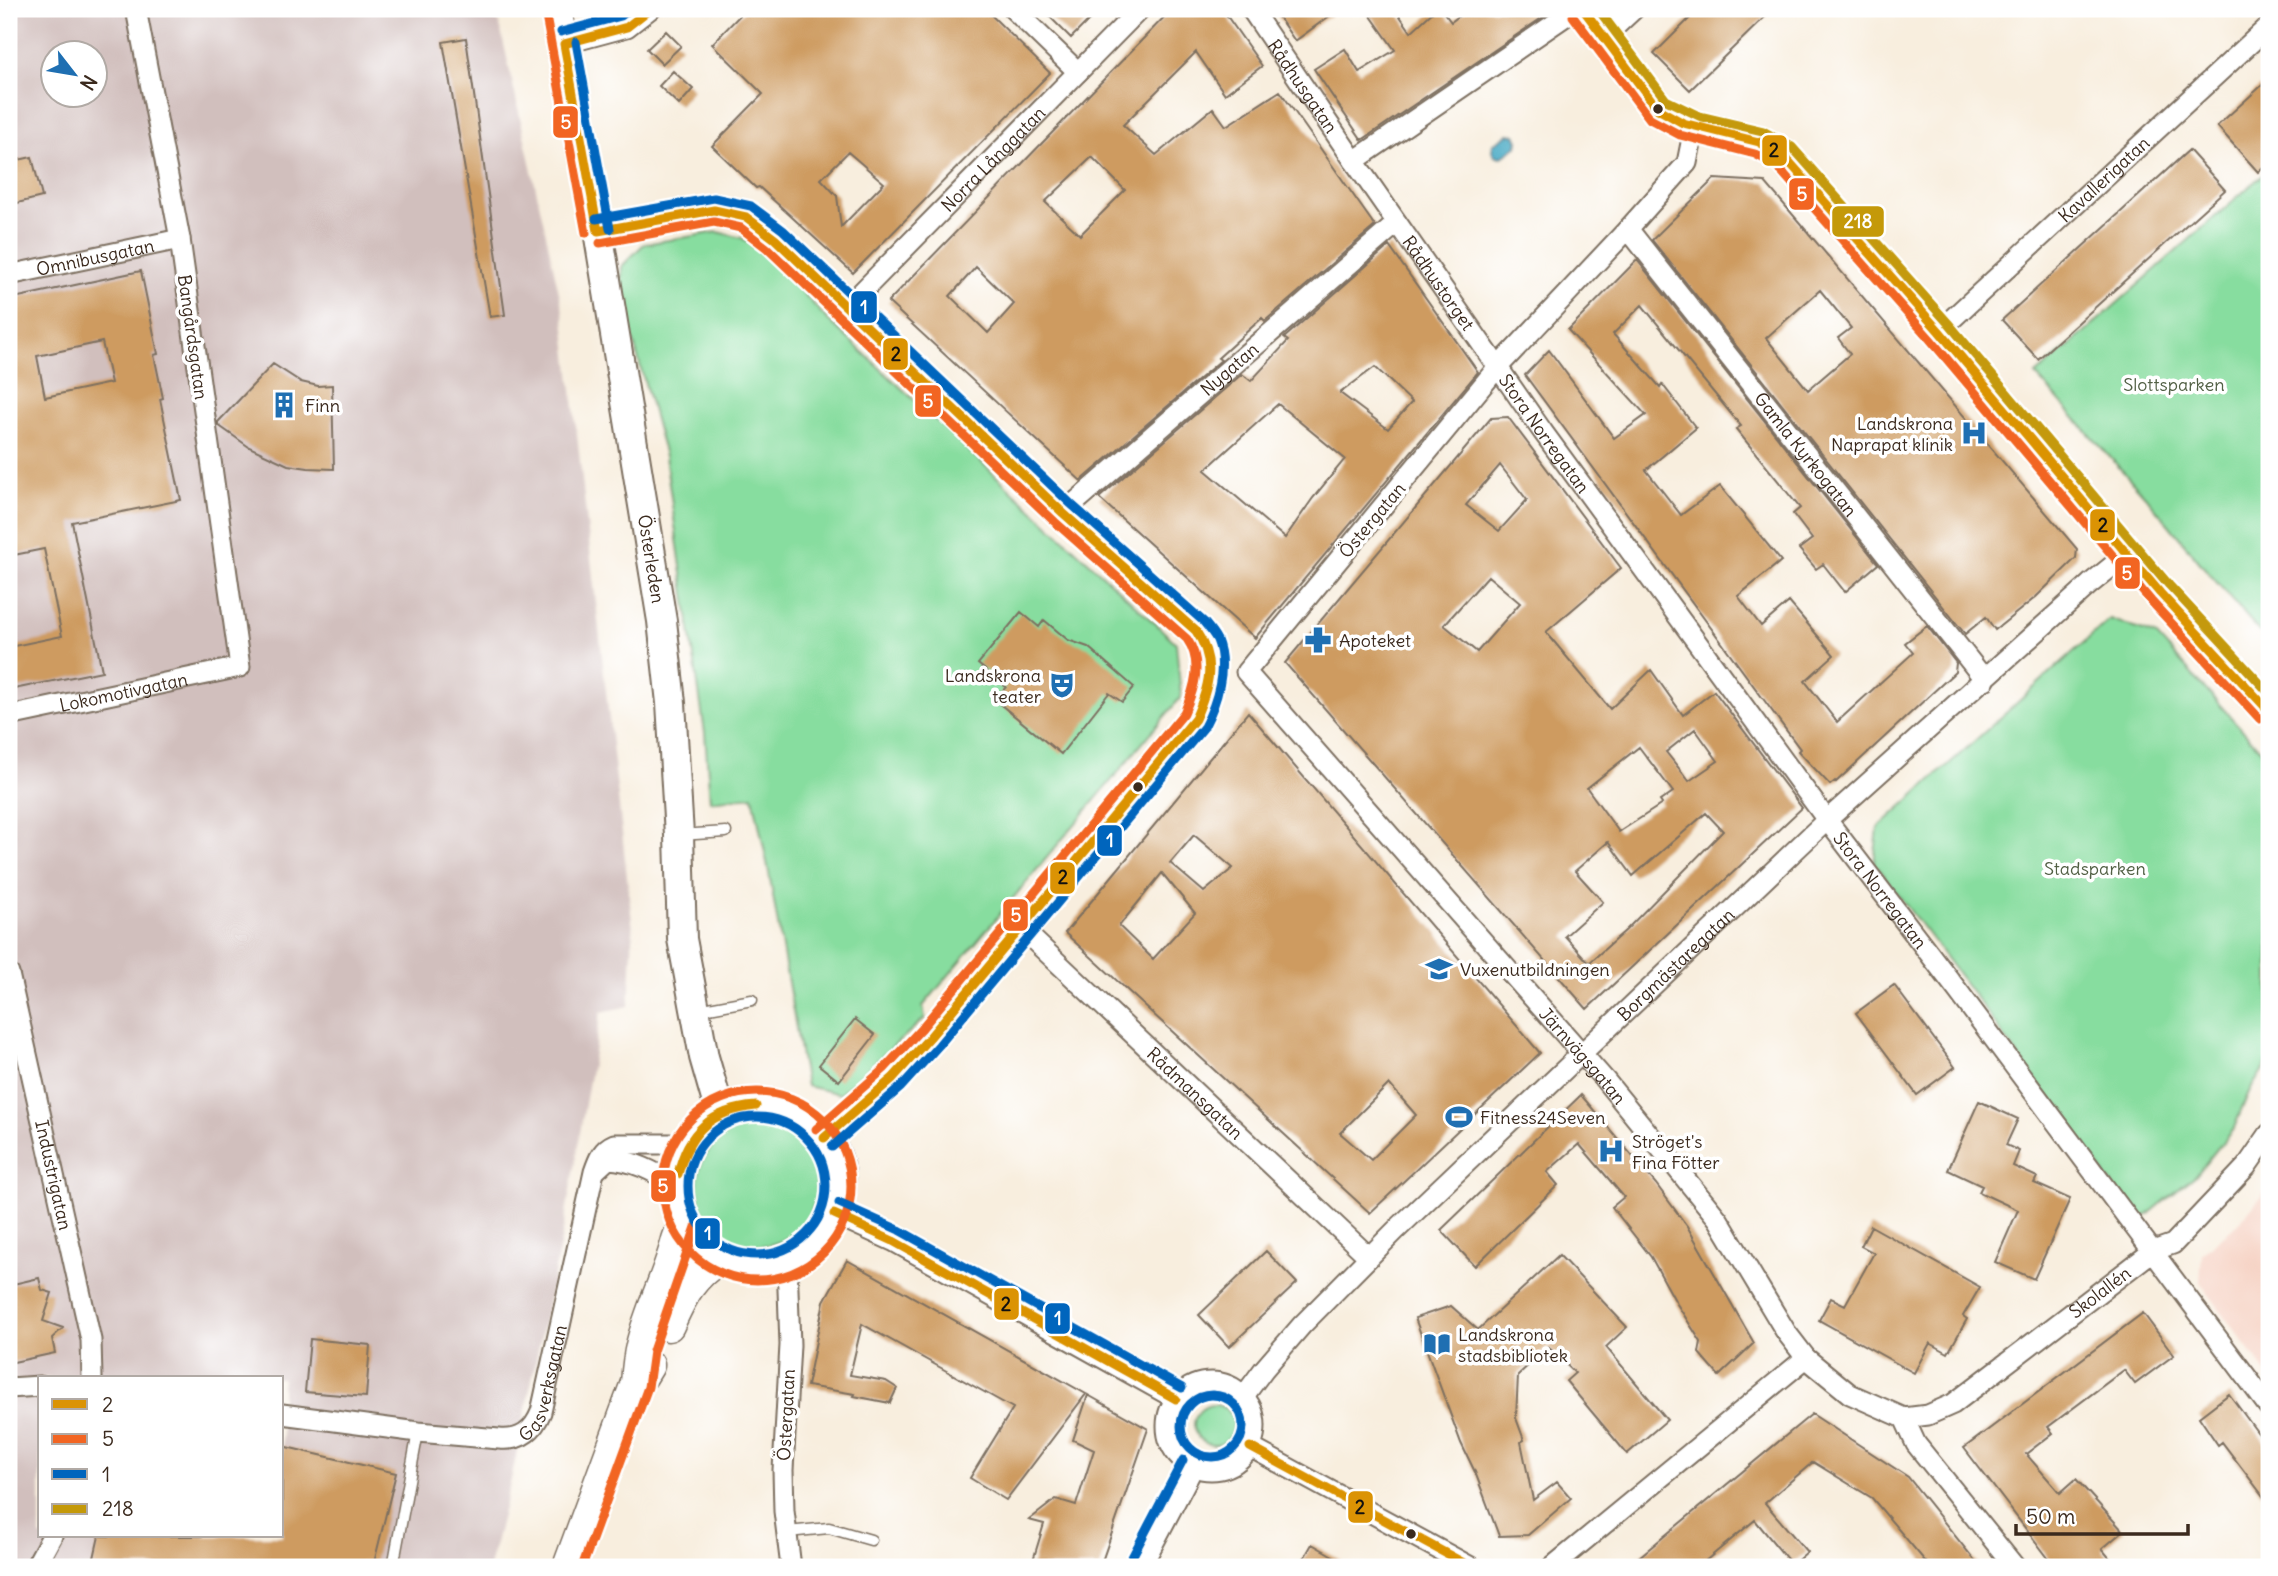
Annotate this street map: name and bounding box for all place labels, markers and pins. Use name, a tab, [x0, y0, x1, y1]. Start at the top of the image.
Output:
unlabelled marker	[1651, 102, 1665, 116]
building icon: Finn	[269, 390, 299, 420]
place label: Finn	[305, 394, 340, 417]
place label: Landskrona Naprapat klinik	[1831, 412, 1953, 456]
hospital icon: Landskrona Naprapat klinik	[1959, 418, 1989, 448]
pharmacy icon: Apoteket	[1303, 625, 1333, 655]
place label: Apoteket	[1339, 629, 1411, 652]
place label: Landskrona teater	[945, 664, 1042, 708]
theatre icon: Landskrona teater	[1047, 670, 1077, 700]
unlabelled marker	[1131, 780, 1145, 794]
school or university icon: Vuxenutbildningen	[1424, 954, 1454, 984]
place label: Vuxenutbildningen	[1460, 958, 1610, 981]
sports icon: Fitness24Seven	[1444, 1102, 1474, 1132]
place label: Fitness24Seven	[1480, 1106, 1605, 1129]
place label: Ströget's Fina Fötter	[1632, 1130, 1720, 1174]
hospital icon: Ströget's Fina Fötter	[1596, 1136, 1626, 1166]
place label: Landskrona stadsbibliotek	[1458, 1323, 1568, 1367]
library icon: Landskrona stadsbibliotek	[1422, 1329, 1452, 1359]
unlabelled marker	[1404, 1527, 1418, 1541]

